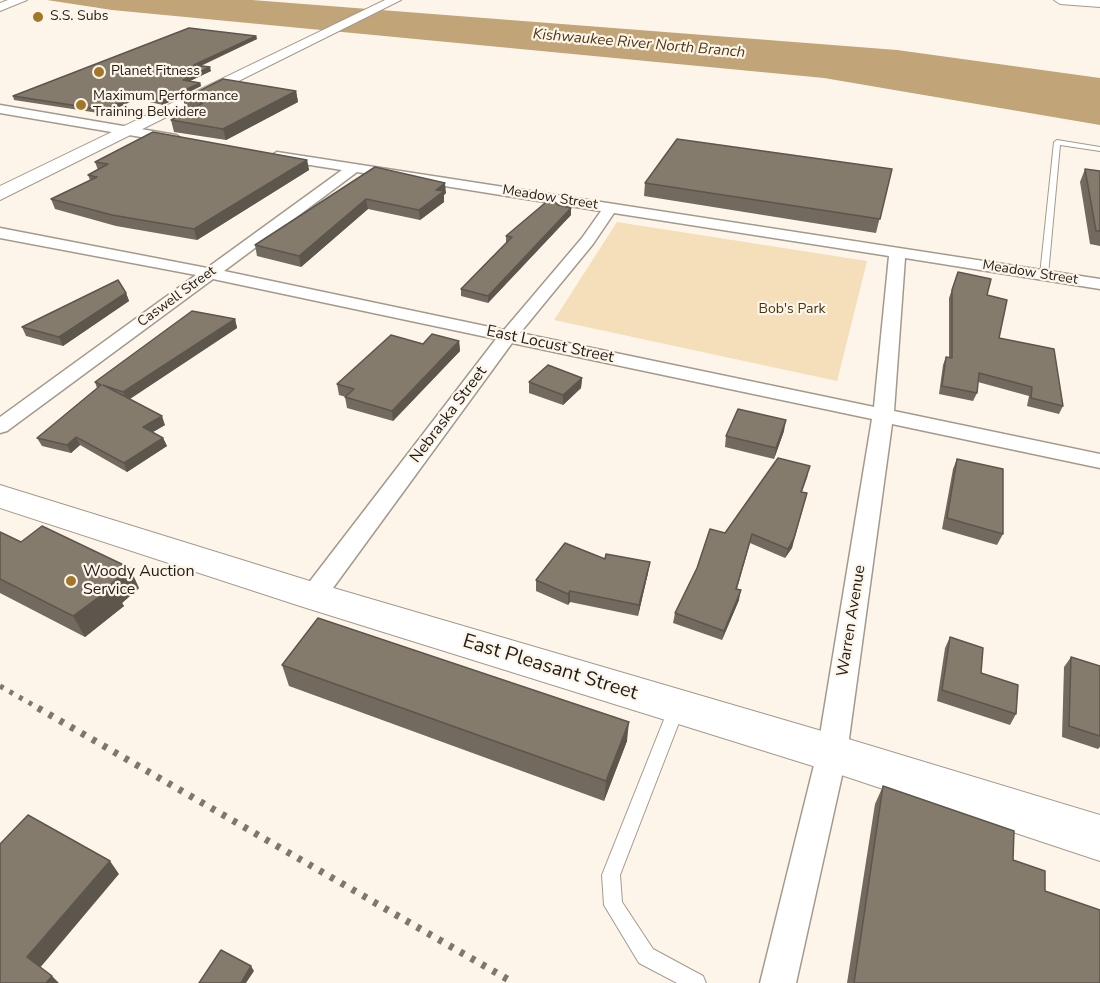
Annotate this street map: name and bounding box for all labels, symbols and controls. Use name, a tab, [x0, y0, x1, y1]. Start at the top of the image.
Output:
place label: S.S. Subs	[50, 9, 108, 25]
marker: S.S. Subs	[31, 10, 45, 24]
water label: Kishwaukee River North Branch	[532, 26, 746, 62]
place label: Planet Fitness	[111, 64, 200, 80]
marker: Planet Fitness	[92, 65, 106, 79]
place label: Maximum Performance Training Belvidere	[93, 89, 238, 122]
marker: Maximum Performance Training Belvidere	[74, 98, 88, 112]
street label: Meadow Street	[501, 182, 599, 214]
street label: Meadow Street	[981, 257, 1079, 289]
street label: Caswell Street	[135, 263, 219, 331]
park label: Bob's Park	[759, 302, 825, 318]
street label: East Locust Street	[484, 322, 616, 368]
street label: Nebraska Street	[407, 363, 491, 467]
place label: Woody Auction Service	[83, 562, 194, 600]
street label: Warren Avenue	[834, 564, 870, 678]
marker: Woody Auction Service	[64, 574, 78, 588]
street label: East Pleasant Street	[460, 630, 640, 706]

